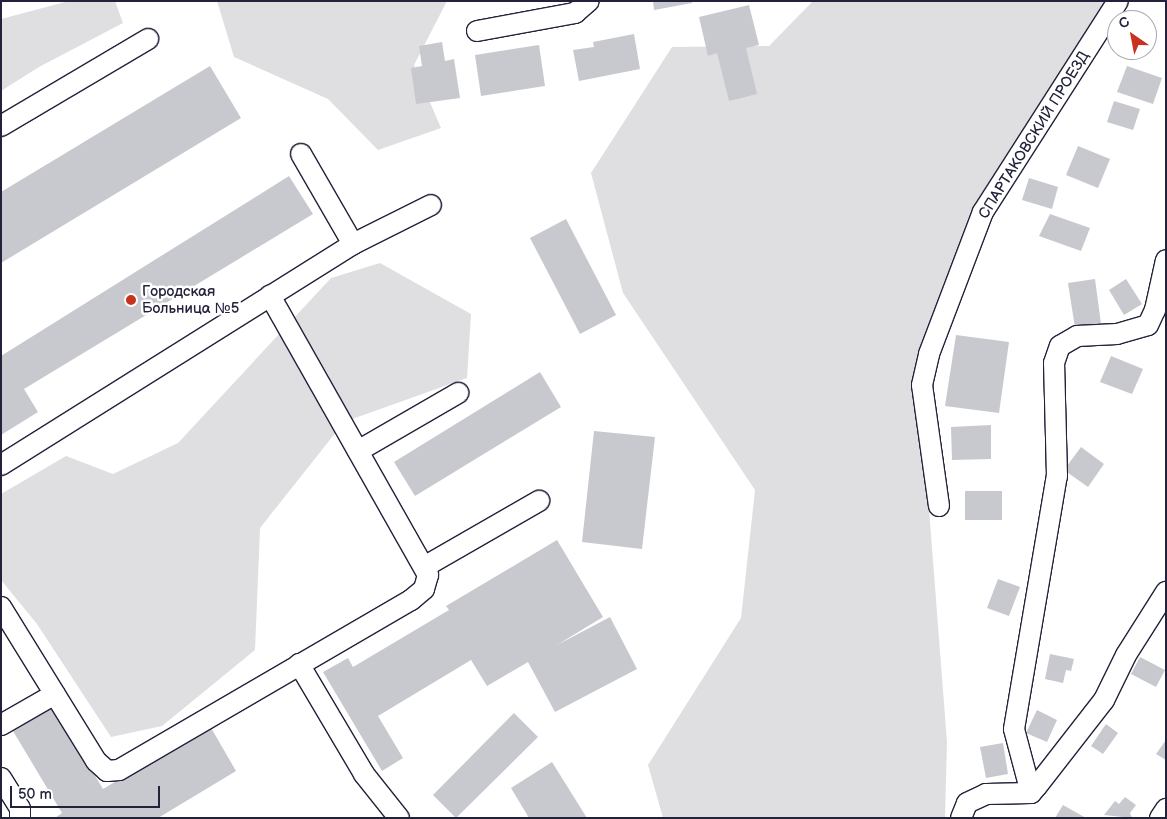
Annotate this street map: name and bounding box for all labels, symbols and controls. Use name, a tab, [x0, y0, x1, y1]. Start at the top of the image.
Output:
north arrow	[1107, 10, 1157, 60]
text: С	[1115, 13, 1133, 33]
street label: СПАРТАКОВСКИЙ ПРОЕЗД	[975, 48, 1093, 222]
place label: Городская Больница №5	[142, 282, 239, 317]
marker: Городская Больница №5	[124, 293, 138, 307]
scale bar	[12, 776, 162, 808]
text: 50 m	[18, 785, 52, 804]

